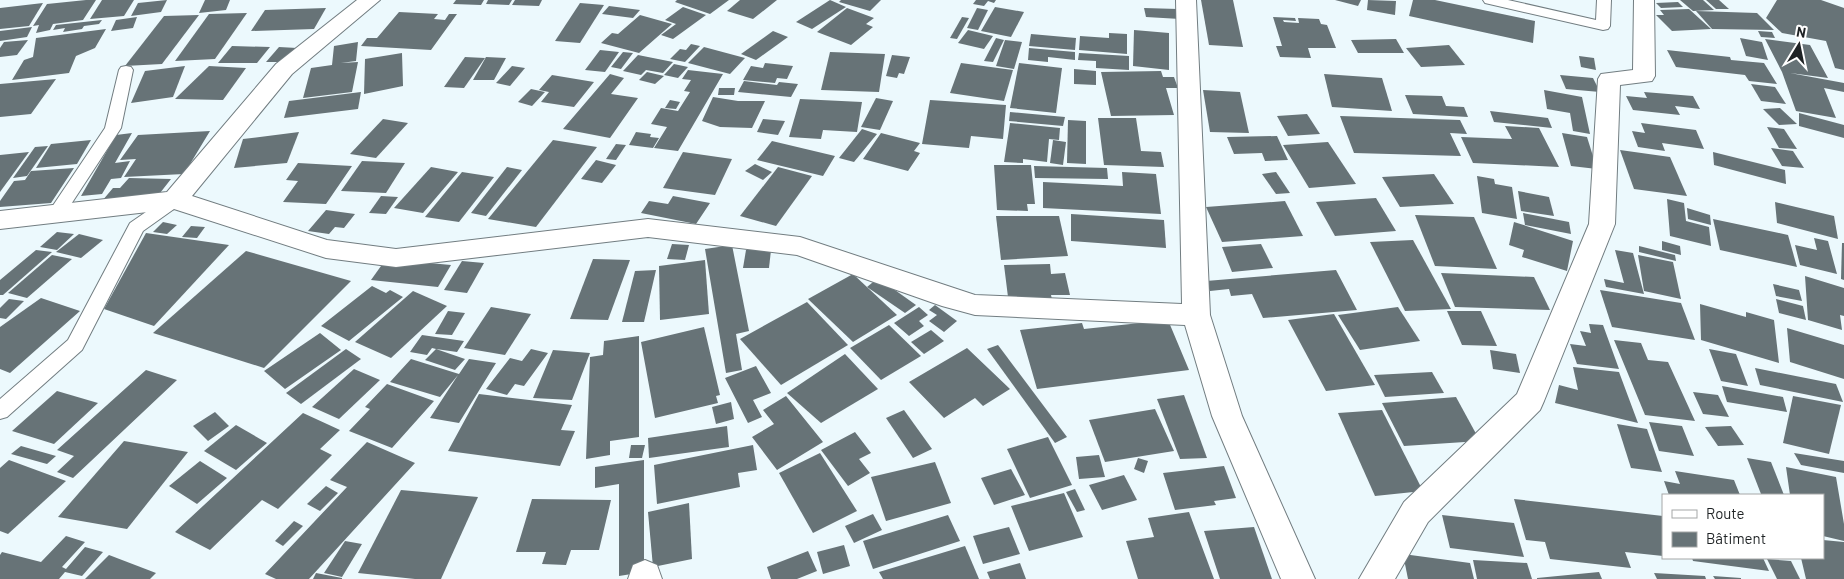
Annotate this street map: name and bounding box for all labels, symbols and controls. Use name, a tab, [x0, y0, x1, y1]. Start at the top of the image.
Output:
north arrow	[1774, 20, 1824, 70]
text: N	[1795, 23, 1807, 41]
legend	[1662, 494, 1824, 559]
text: Route	[1706, 504, 1745, 522]
text: Bâtiment	[1706, 529, 1766, 547]

